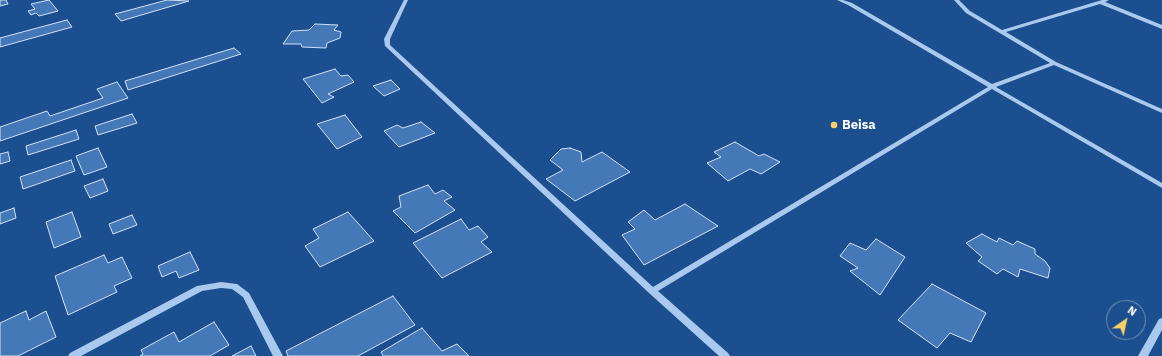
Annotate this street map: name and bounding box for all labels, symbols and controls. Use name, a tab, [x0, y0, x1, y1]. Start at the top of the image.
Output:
place label: Beisa	[842, 117, 876, 133]
marker: Beisa	[829, 120, 839, 130]
north arrow	[1106, 300, 1146, 340]
text: N	[1125, 303, 1139, 319]

